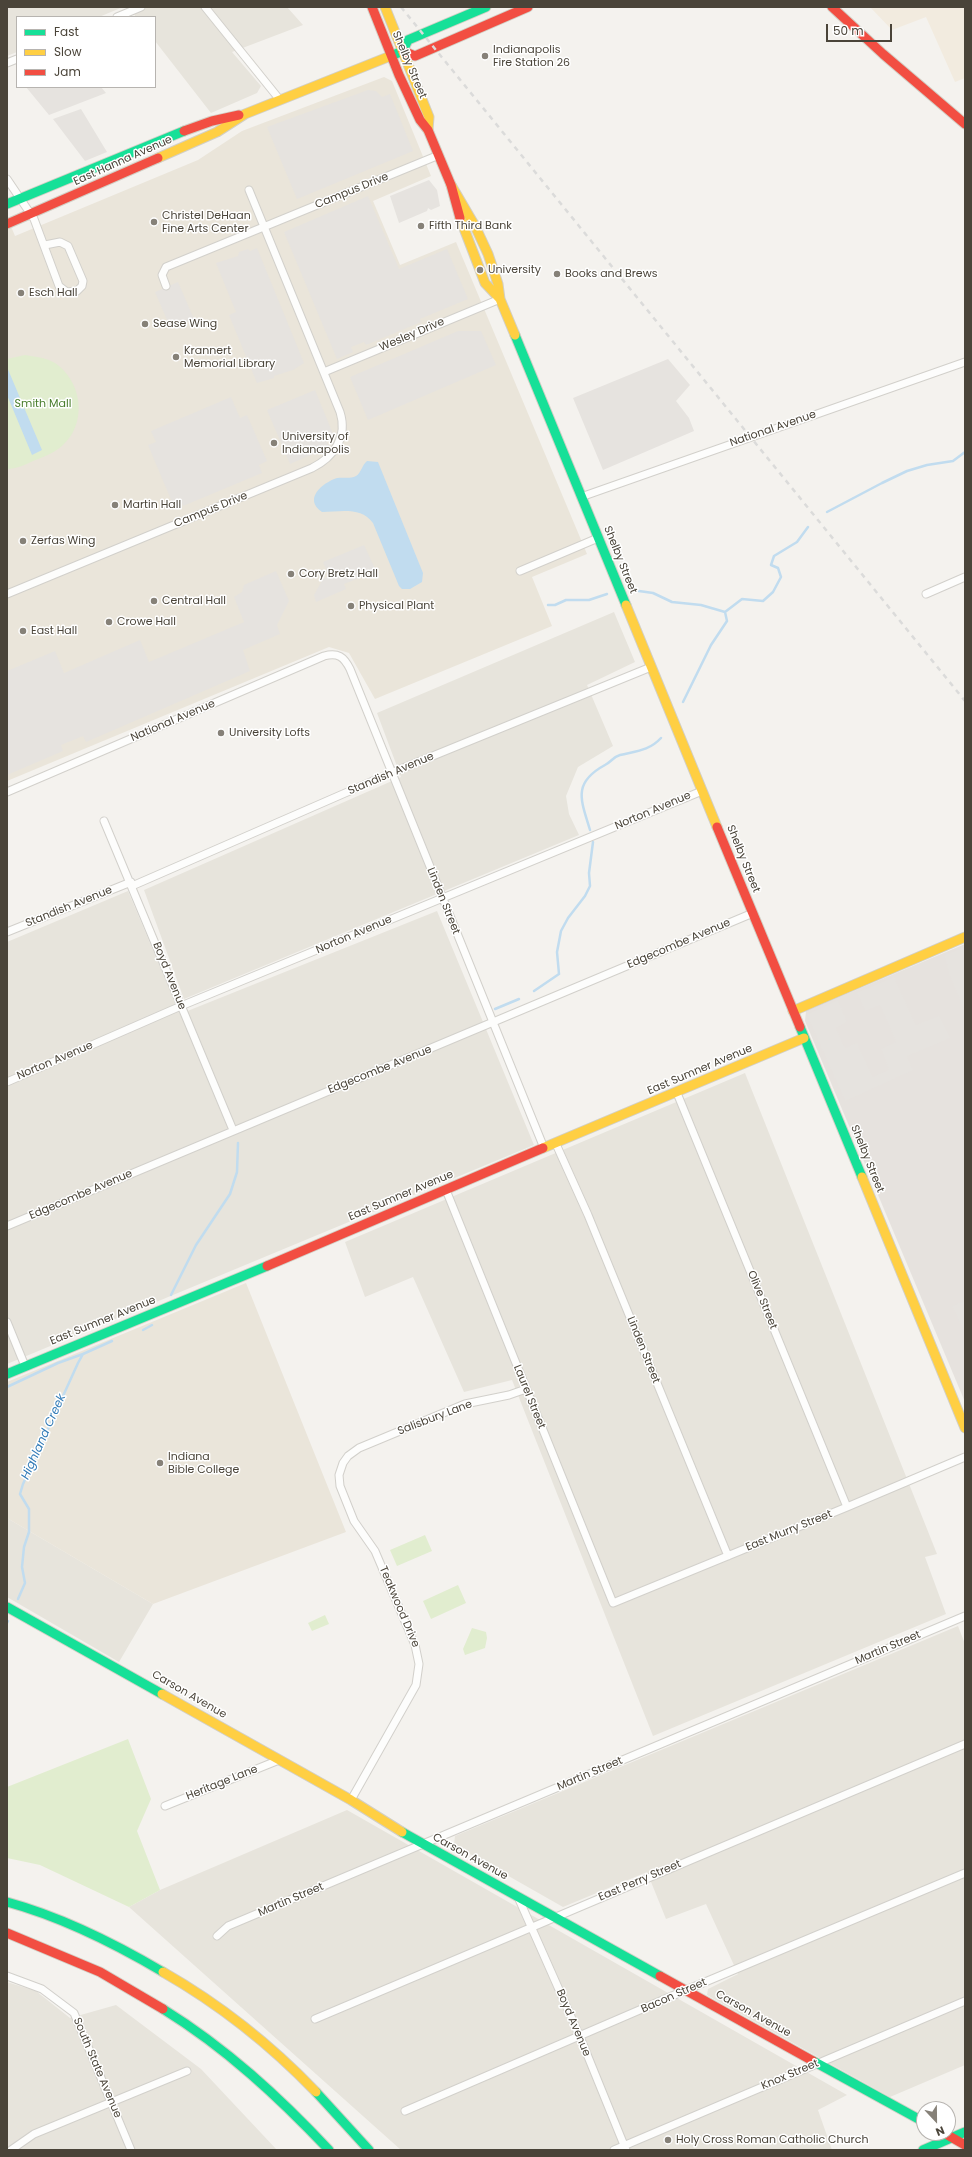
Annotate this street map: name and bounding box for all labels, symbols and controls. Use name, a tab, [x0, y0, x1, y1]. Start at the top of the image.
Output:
legend	[16, 16, 156, 88]
scale bar	[828, 16, 894, 42]
text: 50 m	[833, 22, 864, 39]
text: Fast	[54, 23, 79, 40]
street label: Shelby Street	[389, 29, 429, 101]
text: Slow	[54, 43, 82, 60]
place label: Indianapolis Fire Station 26	[493, 43, 570, 69]
marker: Indianapolis Fire Station 26	[480, 51, 490, 61]
text: Jam	[54, 63, 81, 80]
street label: East Hanna Avenue	[72, 133, 174, 189]
street label: Campus Drive	[313, 170, 391, 212]
place label: Christel DeHaan Fine Arts Center	[162, 209, 251, 235]
marker: Christel DeHaan Fine Arts Center	[149, 217, 159, 227]
place label: Fifth Third Bank	[429, 219, 512, 233]
marker: Fifth Third Bank	[416, 221, 426, 231]
place label: University	[488, 263, 541, 277]
marker: University	[475, 265, 485, 275]
place label: Books and Brews	[565, 267, 657, 281]
marker: Books and Brews	[552, 269, 562, 279]
place label: Esch Hall	[29, 286, 77, 300]
marker: Esch Hall	[16, 288, 26, 298]
street label: Wesley Drive	[377, 315, 447, 355]
place label: Sease Wing	[153, 317, 217, 331]
marker: Sease Wing	[140, 319, 150, 329]
place label: Krannert Memorial Library	[184, 344, 275, 370]
marker: Krannert Memorial Library	[171, 352, 181, 362]
park label: Smith Mall	[15, 397, 71, 411]
street label: National Avenue	[728, 408, 818, 450]
place label: University of Indianapolis	[282, 430, 349, 456]
marker: University of Indianapolis	[269, 438, 279, 448]
street label: Campus Drive	[172, 489, 250, 531]
place label: Martin Hall	[123, 498, 181, 512]
marker: Martin Hall	[110, 500, 120, 510]
street label: Shelby Street	[600, 524, 640, 596]
place label: Zerfas Wing	[31, 534, 96, 548]
marker: Zerfas Wing	[18, 536, 28, 546]
place label: Cory Bretz Hall	[299, 567, 378, 581]
marker: Cory Bretz Hall	[286, 569, 296, 579]
place label: Central Hall	[162, 594, 226, 608]
marker: Central Hall	[149, 596, 159, 606]
place label: Physical Plant	[359, 599, 434, 613]
marker: Physical Plant	[346, 601, 356, 611]
place label: Crowe Hall	[117, 615, 176, 629]
marker: Crowe Hall	[104, 617, 114, 627]
place label: East Hall	[31, 624, 77, 638]
marker: East Hall	[18, 626, 28, 636]
street label: National Avenue	[129, 697, 217, 745]
place label: University Lofts	[229, 726, 310, 740]
marker: University Lofts	[216, 728, 226, 738]
street label: Standish Avenue	[346, 750, 436, 798]
street label: Norton Avenue	[613, 789, 693, 833]
street label: Shelby Street	[723, 823, 763, 895]
street label: Linden Street	[424, 866, 462, 936]
street label: Standish Avenue	[24, 884, 114, 930]
street label: Norton Avenue	[314, 913, 394, 957]
street label: Edgecombe Avenue	[625, 916, 733, 972]
street label: Boyd Avenue	[149, 940, 189, 1012]
street label: Norton Avenue	[15, 1039, 95, 1083]
street label: East Sumner Avenue	[646, 1042, 754, 1098]
street label: Edgecombe Avenue	[326, 1043, 434, 1097]
street label: Shelby Street	[847, 1123, 887, 1195]
street label: Edgecombe Avenue	[27, 1167, 135, 1223]
street label: East Sumner Avenue	[347, 1168, 455, 1224]
street label: Olive Street	[744, 1269, 780, 1331]
street label: East Sumner Avenue	[48, 1294, 158, 1348]
street label: Linden Street	[624, 1315, 662, 1385]
street label: Laurel Street	[510, 1363, 548, 1431]
water label: Highland Creek	[19, 1392, 69, 1482]
street label: Salisbury Lane	[396, 1398, 474, 1438]
place label: Indiana Bible College	[168, 1450, 239, 1476]
marker: Indiana Bible College	[155, 1458, 165, 1468]
street label: East Murry Street	[744, 1508, 834, 1554]
street label: Teakwood Drive	[376, 1564, 422, 1650]
street label: Martin Street	[853, 1628, 923, 1668]
street label: Carson Avenue	[149, 1668, 229, 1722]
street label: Martin Street	[555, 1754, 625, 1794]
street label: Heritage Lane	[184, 1763, 260, 1803]
street label: Carson Avenue	[430, 1831, 510, 1883]
street label: East Perry Street	[597, 1858, 683, 1904]
street label: Martin Street	[256, 1880, 326, 1920]
street label: Bacon Street	[639, 1976, 709, 2016]
street label: Boyd Avenue	[553, 1987, 593, 2059]
street label: Carson Avenue	[713, 1988, 793, 2040]
street label: South State Avenue	[70, 2016, 124, 2120]
street label: Knox Street	[759, 2057, 821, 2093]
north arrow	[916, 2101, 956, 2141]
text: N	[933, 2122, 947, 2140]
place label: Holy Cross Roman Catholic Church	[676, 2133, 868, 2147]
marker: Holy Cross Roman Catholic Church	[663, 2135, 673, 2145]

